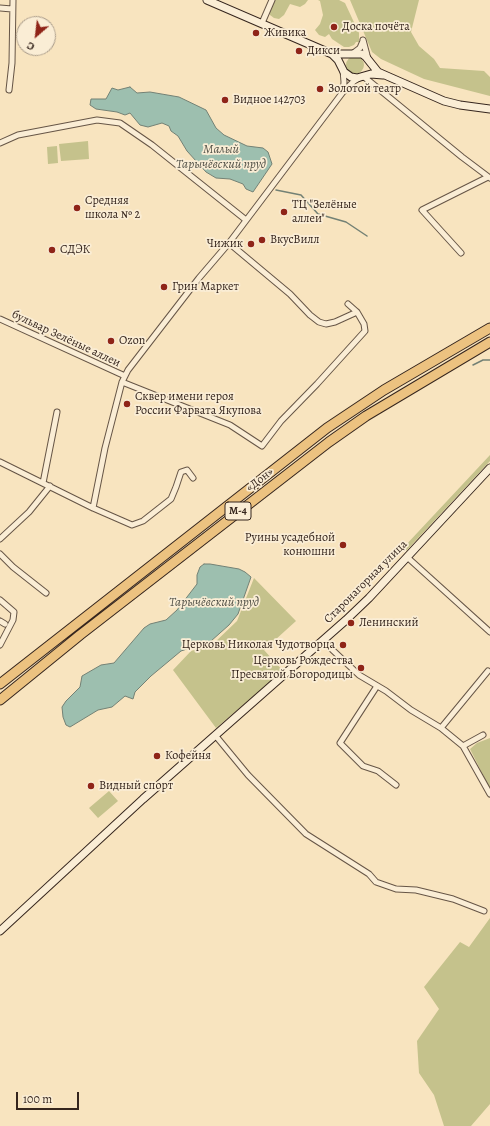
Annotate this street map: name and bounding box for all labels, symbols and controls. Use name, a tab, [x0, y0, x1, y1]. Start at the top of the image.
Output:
north arrow	[16, 16, 56, 56]
place label: Доска почёта	[342, 20, 410, 34]
marker: Доска почёта	[329, 22, 339, 32]
place label: Живика	[264, 26, 306, 40]
marker: Живика	[251, 28, 261, 38]
text: С	[24, 38, 37, 54]
place label: Дикси	[307, 44, 340, 58]
marker: Дикси	[294, 46, 304, 56]
place label: Золотой театр	[328, 82, 401, 96]
marker: Золотой театр	[315, 84, 325, 94]
place label: Видное 142703	[233, 93, 306, 107]
marker: Видное 142703	[220, 95, 230, 105]
water label: Малый Тарычёвский пруд	[176, 142, 266, 173]
place label: Средняя школа № 2	[85, 194, 140, 222]
place label: ТЦ "Зелёные аллеи"	[292, 198, 357, 226]
marker: Средняя школа № 2	[72, 203, 82, 213]
marker: ТЦ "Зелёные аллеи"	[279, 207, 289, 217]
place label: ВкусВилл	[270, 233, 319, 247]
marker: ВкусВилл	[257, 235, 267, 245]
place label: Чижик	[207, 237, 243, 251]
marker: Чижик	[246, 239, 256, 249]
place label: СДЭК	[60, 243, 90, 257]
marker: СДЭК	[47, 245, 57, 255]
place label: Грин Маркет	[172, 280, 239, 294]
marker: Грин Маркет	[159, 282, 169, 292]
street label: бульвар Зелёные аллеи	[9, 307, 123, 371]
place label: Ozon	[119, 334, 145, 348]
marker: Ozon	[106, 336, 116, 346]
place label: Сквер имени героя России Фарвата Якупова	[135, 390, 262, 418]
marker: Сквер имени героя России Фарвата Якупова	[122, 399, 132, 409]
street label: «Дон»	[243, 465, 277, 495]
road number: М-4	[225, 502, 251, 520]
place label: Руины усадебной конюшни	[245, 531, 335, 559]
street label: Старонагорная улица	[321, 537, 411, 627]
marker: Руины усадебной конюшни	[338, 540, 348, 550]
water label: Тарычёвский пруд	[169, 595, 259, 611]
place label: Ленинский	[359, 616, 419, 630]
marker: Ленинский	[346, 618, 356, 628]
place label: Церковь Николая Чудотворца	[182, 638, 335, 652]
marker: Церковь Николая Чудотворца	[338, 640, 348, 650]
place label: Церковь Рождества Пресвятой Богородицы	[231, 654, 353, 682]
marker: Церковь Рождества Пресвятой Богородицы	[356, 663, 366, 673]
place label: Кофейня	[165, 749, 211, 763]
marker: Кофейня	[152, 751, 162, 761]
place label: Видный спорт	[99, 779, 173, 793]
marker: Видный спорт	[86, 781, 96, 791]
scale bar	[18, 1084, 81, 1110]
text: 100 m	[23, 1091, 52, 1107]

